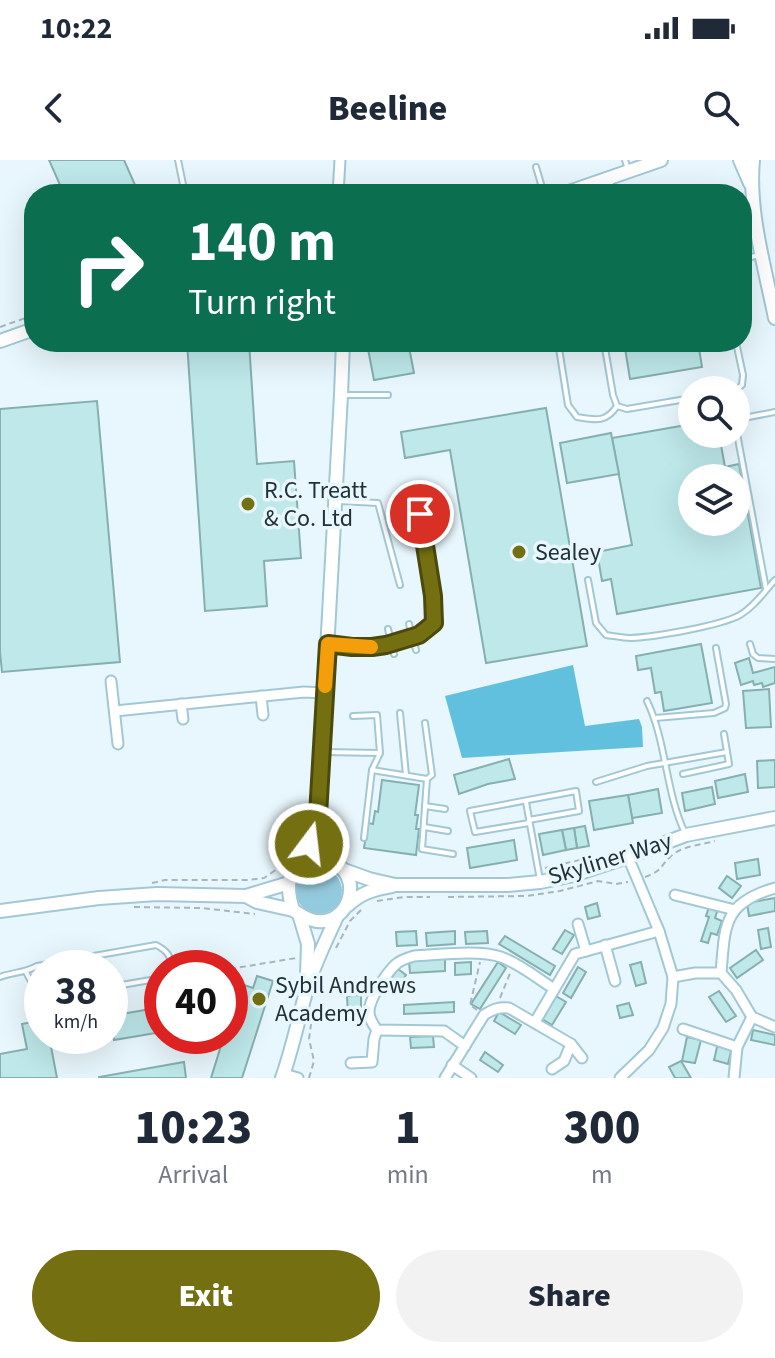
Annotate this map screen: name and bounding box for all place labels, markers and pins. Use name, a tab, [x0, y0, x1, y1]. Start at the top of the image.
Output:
place label: R.C. Treatt & Co. Ltd	[264, 473, 367, 536]
pin	[386, 480, 454, 548]
marker: R.C. Treatt & Co. Ltd	[239, 495, 257, 513]
place label: Sealey	[535, 535, 601, 570]
marker: Sealey	[510, 543, 528, 561]
place label: Sybil Andrews Academy	[275, 968, 416, 1031]
marker: Sybil Andrews Academy	[250, 990, 268, 1008]

